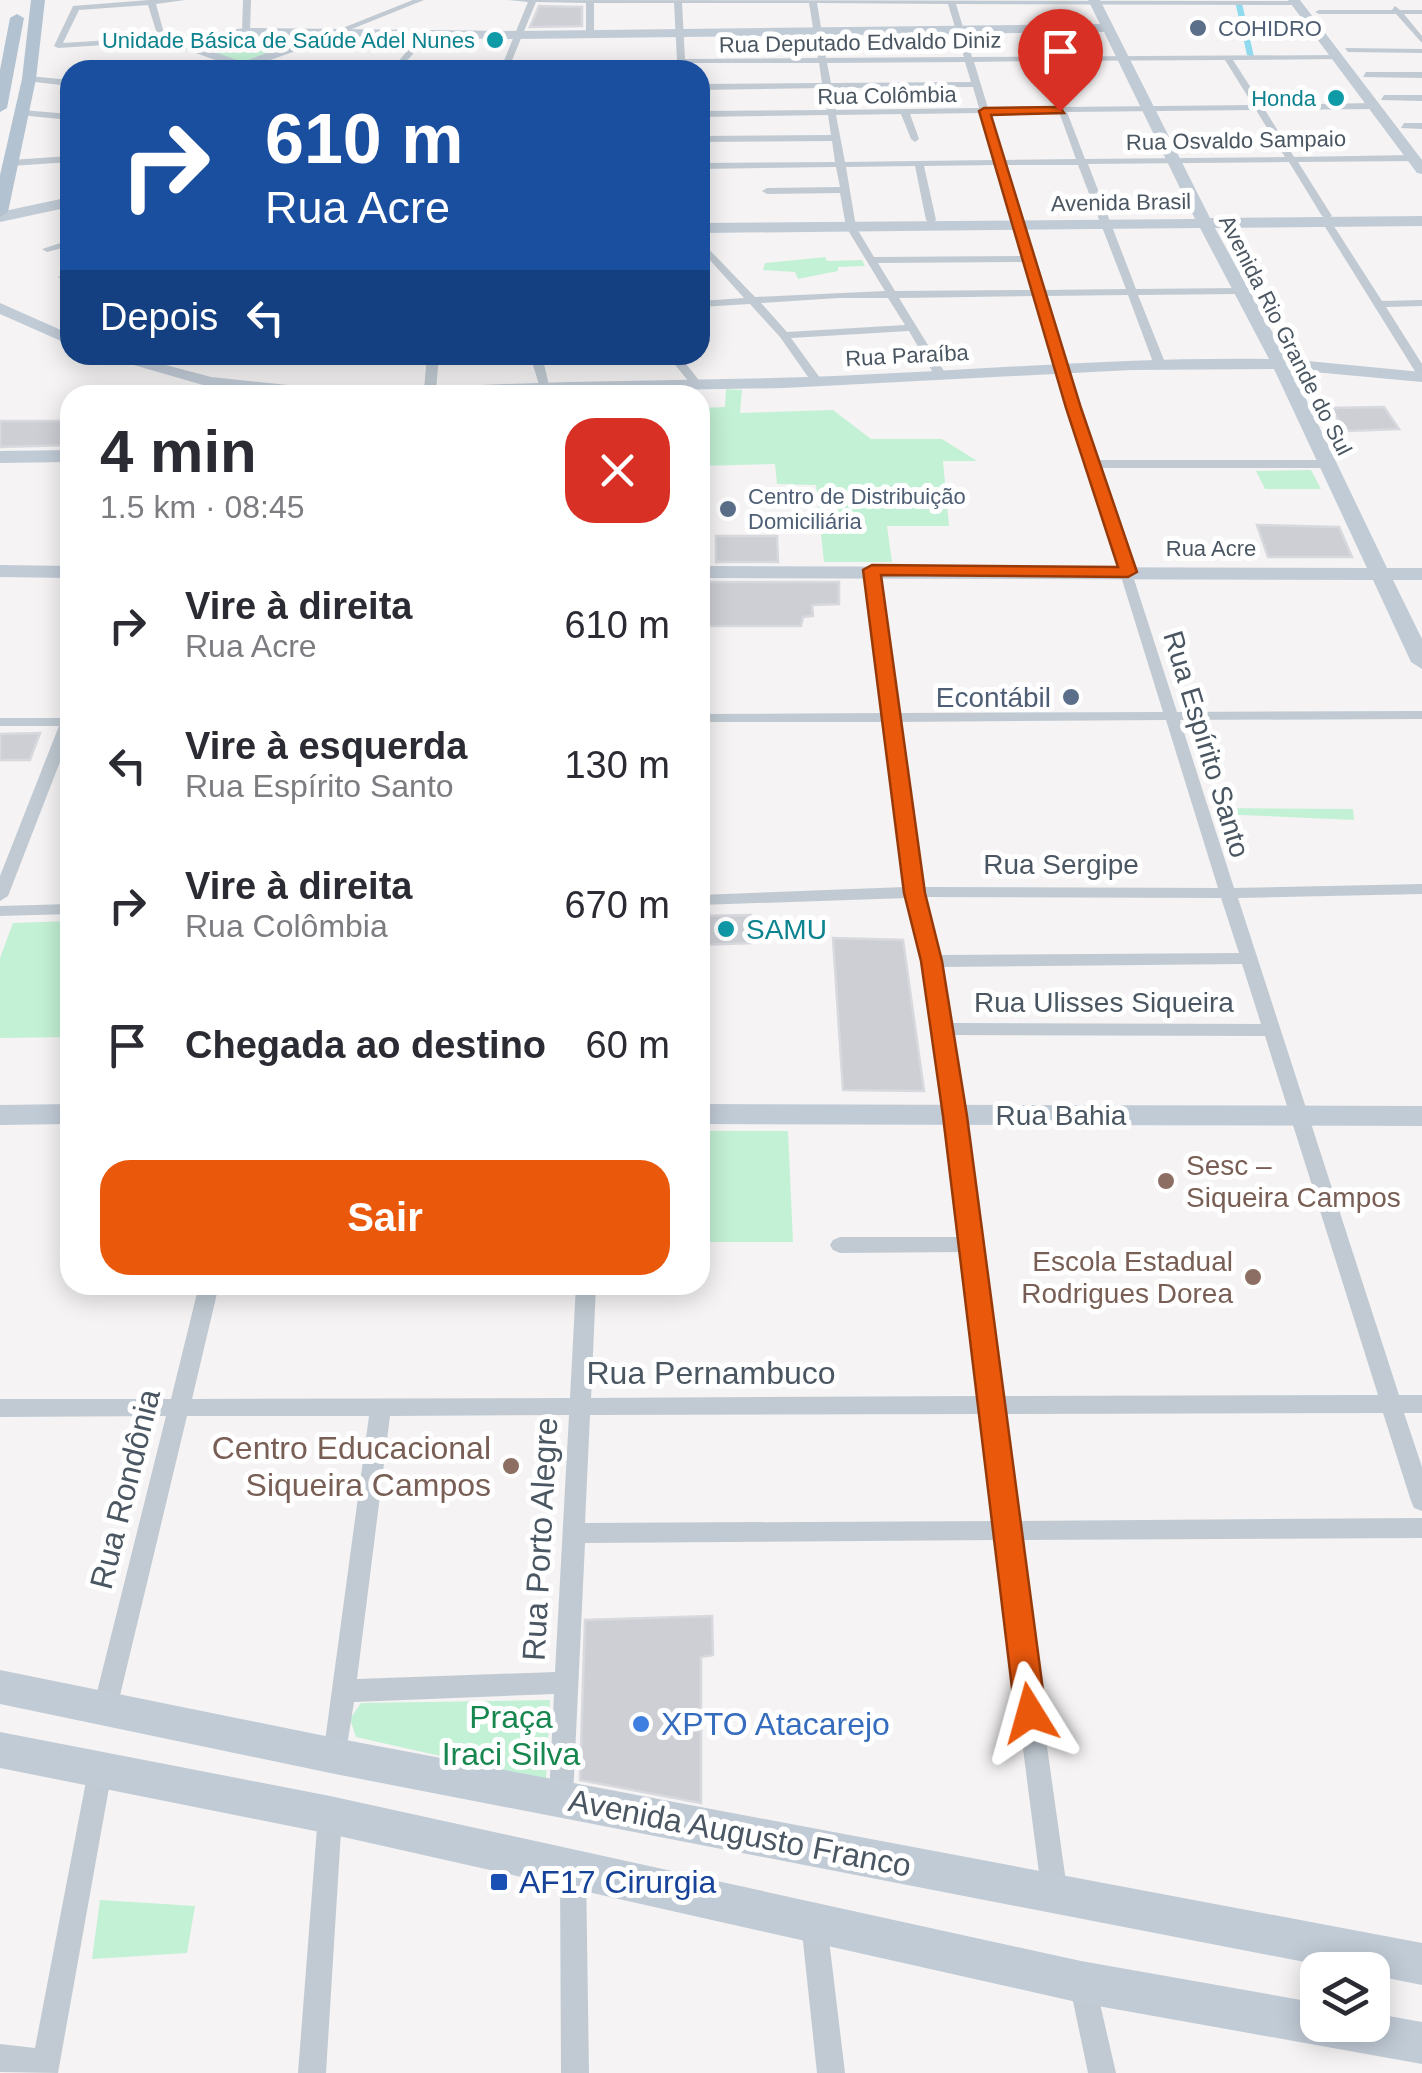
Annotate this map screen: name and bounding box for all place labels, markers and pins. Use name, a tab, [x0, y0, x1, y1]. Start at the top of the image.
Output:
pin	[1018, 9, 1103, 112]
place label: COHIDRO	[1218, 16, 1322, 41]
marker: COHIDRO	[1187, 17, 1209, 39]
place label: Unidade Básica de Saúde Adel Nunes	[102, 28, 475, 53]
marker: Unidade Básica de Saúde Adel Nunes	[484, 29, 506, 51]
place label: Honda	[1251, 86, 1317, 111]
marker: Honda	[1325, 87, 1347, 109]
place label: Centro de Distribuição Domiciliária	[748, 484, 966, 534]
marker: Centro de Distribuição Domiciliária	[717, 498, 739, 520]
place label: Econtábil	[936, 682, 1051, 713]
marker: Econtábil	[1060, 686, 1082, 708]
place label: SAMU	[746, 914, 827, 945]
marker: SAMU	[715, 918, 737, 940]
place label: Sesc – Siqueira Campos	[1186, 1150, 1401, 1213]
marker: Sesc – Siqueira Campos	[1155, 1170, 1177, 1192]
place label: Escola Estadual Rodrigues Dorea	[1021, 1246, 1233, 1309]
marker: Escola Estadual Rodrigues Dorea	[1242, 1266, 1264, 1288]
place label: Centro Educacional Siqueira Campos	[212, 1430, 491, 1503]
marker: Centro Educacional Siqueira Campos	[500, 1455, 522, 1477]
place label: XPTO Atacarejo	[661, 1706, 890, 1742]
marker: XPTO Atacarejo	[630, 1713, 652, 1735]
place label: AF17 Cirurgia	[519, 1864, 717, 1900]
marker: AF17 Cirurgia	[488, 1871, 510, 1893]

